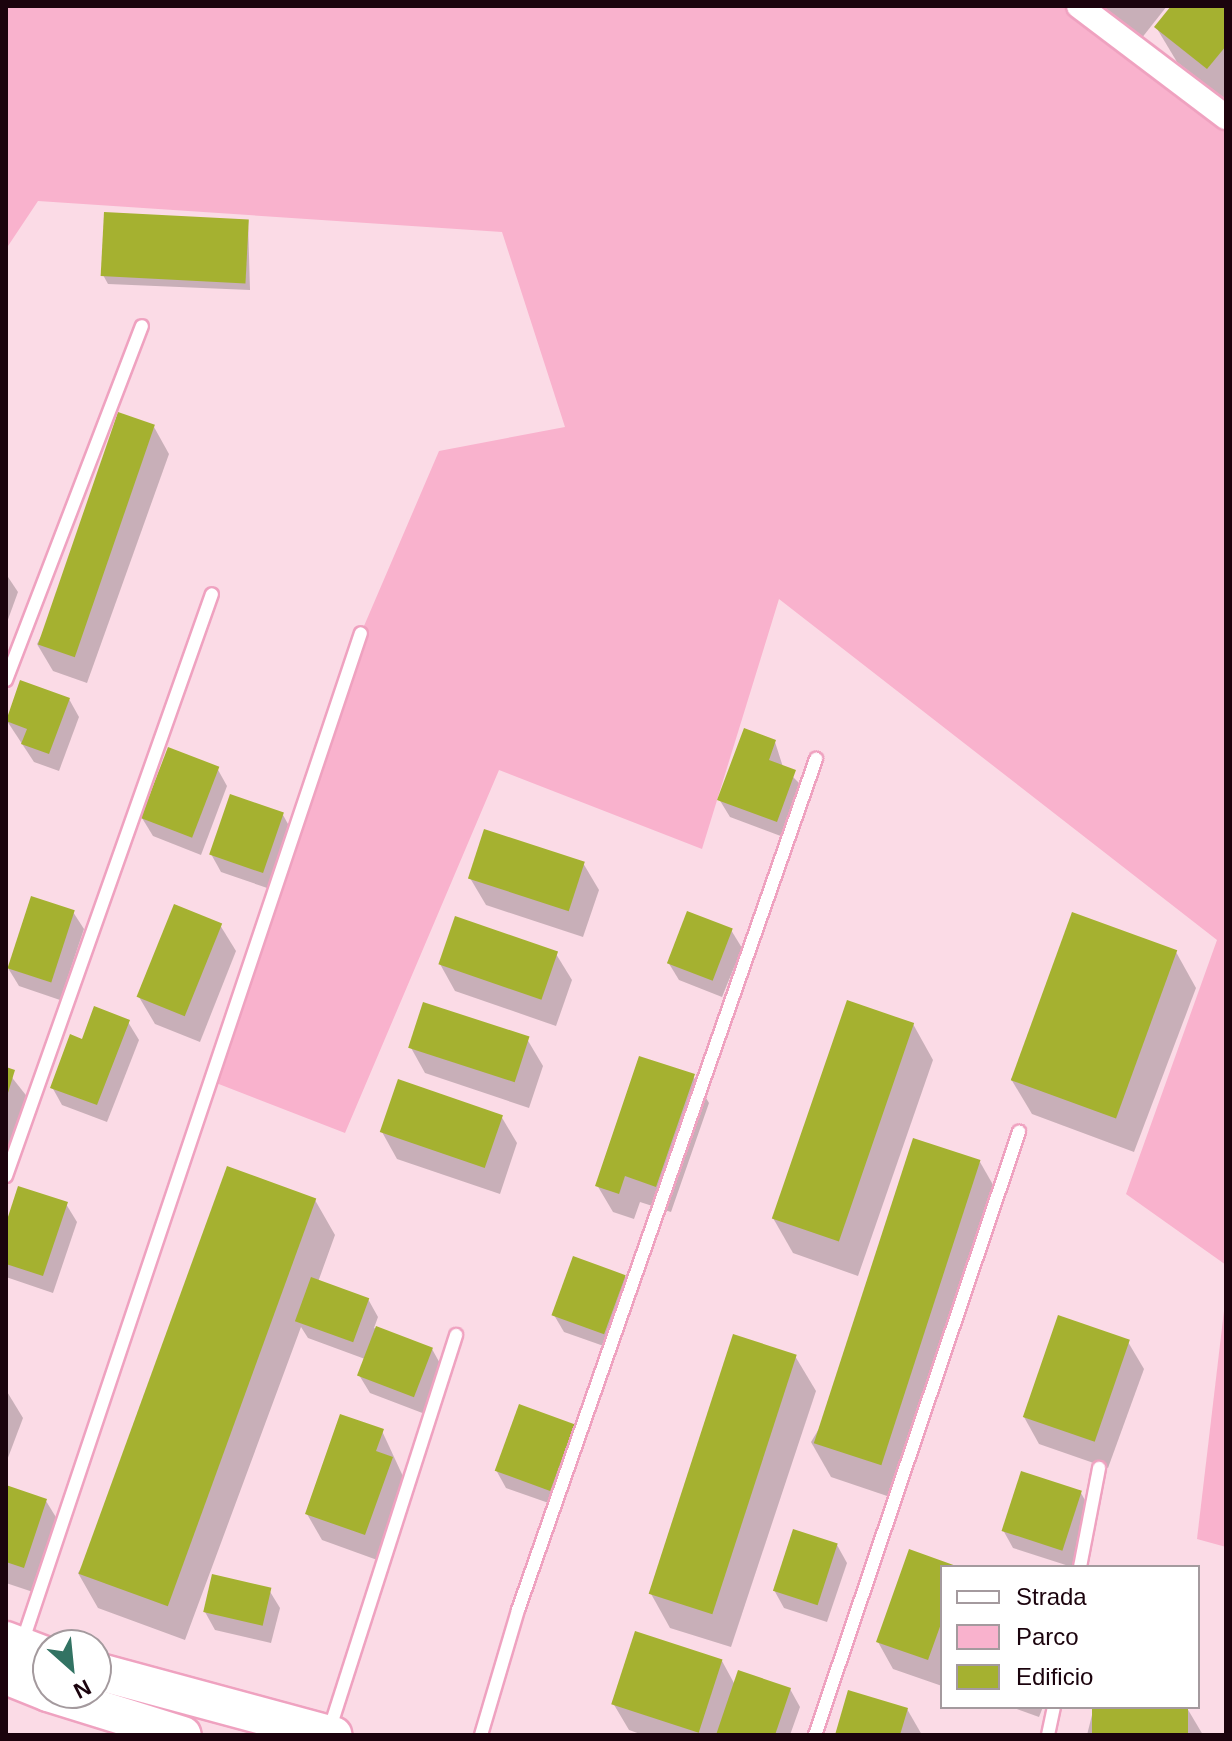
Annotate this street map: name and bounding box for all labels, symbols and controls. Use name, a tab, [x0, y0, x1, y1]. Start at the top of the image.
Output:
legend	[940, 1565, 1200, 1709]
text: Strada	[1016, 1583, 1087, 1610]
text: Parco	[1016, 1623, 1079, 1650]
north arrow	[32, 1629, 112, 1709]
text: Edificio	[1016, 1663, 1093, 1690]
text: N	[69, 1674, 95, 1704]

